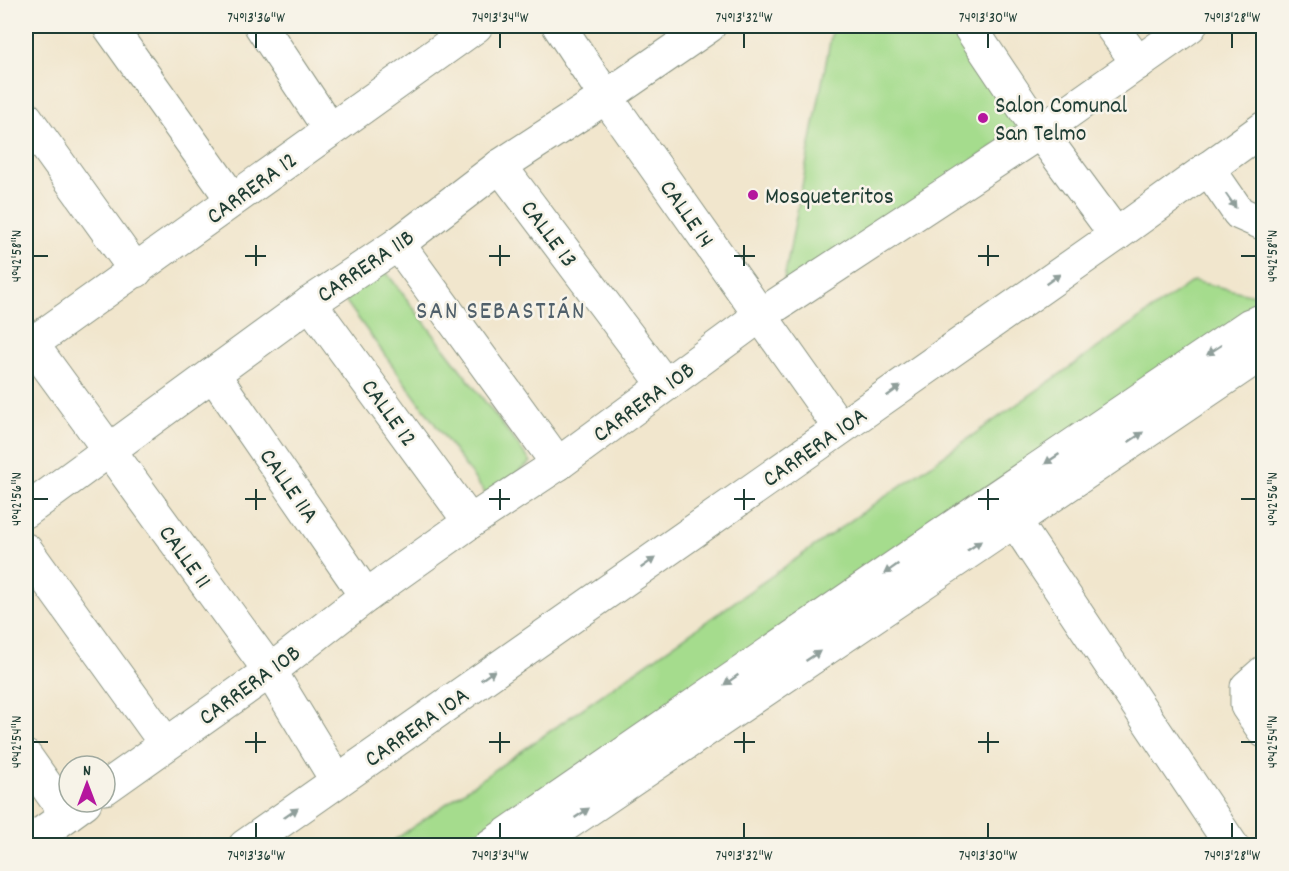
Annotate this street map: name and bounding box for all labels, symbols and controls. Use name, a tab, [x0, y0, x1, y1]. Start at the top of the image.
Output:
text: 74°13'36"W	[227, 8, 285, 30]
text: 74°13'34"W	[472, 8, 529, 30]
text: 74°13'32"W	[716, 8, 773, 30]
text: 74°13'30"W	[959, 8, 1018, 30]
text: 74°13'28"W	[1204, 8, 1260, 30]
place label: Salon Comunal San Telmo	[995, 90, 1128, 152]
marker: Salon Comunal San Telmo	[976, 111, 990, 125]
street label: CARRERA 12	[200, 145, 305, 234]
street label: CALLE 14	[650, 174, 721, 256]
place label: Mosqueteritos	[765, 181, 894, 215]
marker: Mosqueteritos	[746, 188, 760, 202]
one-way arrow	[1225, 193, 1237, 209]
street label: CALLE 13	[511, 194, 584, 276]
street label: CARRERA 11B	[311, 222, 422, 313]
text: 4°42'58"N	[7, 230, 29, 282]
text: 4°42'58"N	[1263, 230, 1285, 282]
one-way arrow	[1045, 273, 1061, 285]
district label: SAN SEBASTIÁN	[416, 294, 586, 331]
one-way arrow	[1206, 344, 1222, 356]
street label: CARRERA 10B	[587, 355, 703, 452]
street label: CALLE 12	[351, 373, 424, 455]
one-way arrow	[885, 385, 901, 397]
street label: CARRERA 10A	[756, 400, 875, 497]
one-way arrow	[1128, 432, 1144, 443]
street label: CALLE 11A	[249, 442, 326, 531]
one-way arrow	[1044, 453, 1060, 464]
text: 4°42'56"N	[7, 472, 29, 526]
text: 4°42'56"N	[1263, 472, 1285, 526]
street label: CALLE 11	[149, 519, 218, 597]
one-way arrow	[966, 541, 982, 552]
one-way arrow	[640, 558, 656, 569]
one-way arrow	[883, 564, 900, 575]
street label: CARRERA 10B	[193, 638, 309, 735]
one-way arrow	[804, 650, 820, 662]
one-way arrow	[480, 669, 496, 681]
one-way arrow	[723, 674, 739, 686]
street label: CARRERA 10A	[358, 680, 477, 777]
text: 4°42'54"N	[7, 716, 29, 768]
text: 4°42'54"N	[1263, 716, 1285, 768]
north arrow	[57, 754, 117, 814]
text: N	[83, 760, 91, 783]
one-way arrow	[283, 807, 299, 819]
one-way arrow	[574, 808, 590, 819]
text: 74°13'36"W	[227, 846, 285, 868]
text: 74°13'34"W	[472, 846, 529, 868]
text: 74°13'32"W	[716, 846, 773, 868]
text: 74°13'30"W	[959, 846, 1018, 868]
text: 74°13'28"W	[1204, 846, 1260, 868]

